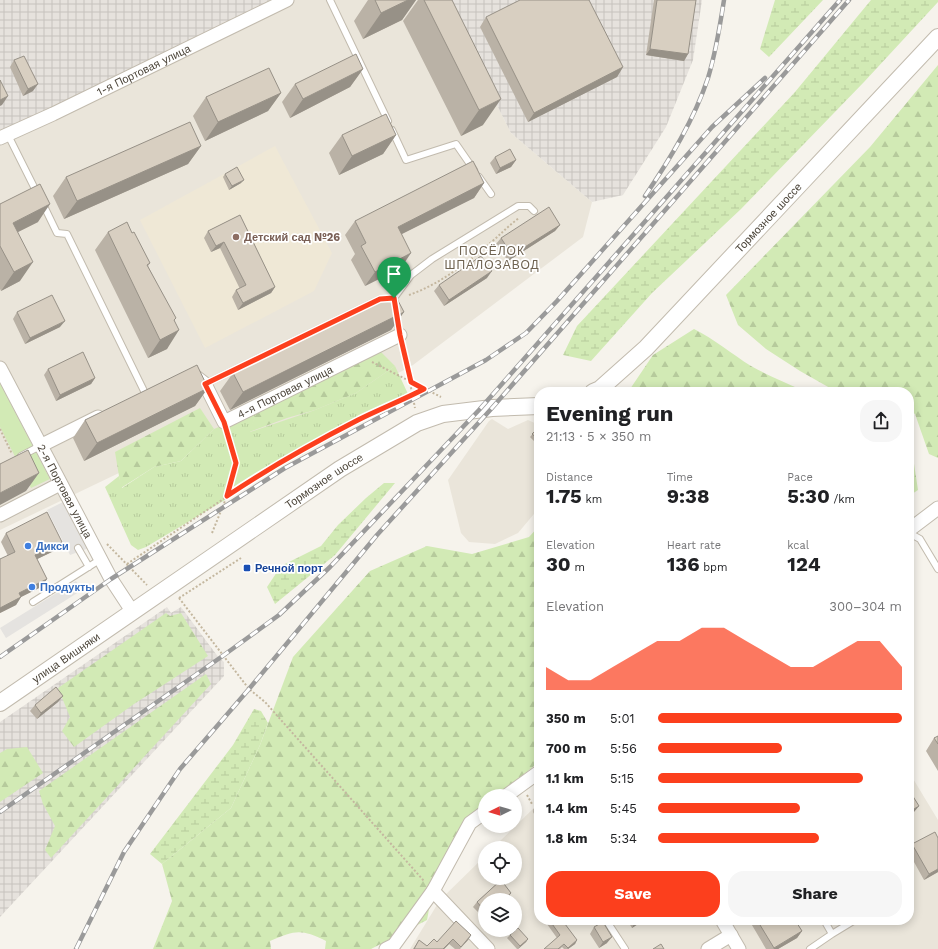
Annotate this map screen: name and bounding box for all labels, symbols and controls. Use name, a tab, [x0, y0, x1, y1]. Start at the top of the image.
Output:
street label: 1-я Портовая улица	[95, 41, 193, 98]
street label: Тормозное шоссе	[733, 180, 804, 255]
place label: Детский сад №26	[244, 231, 340, 244]
marker: Детский сад №26	[231, 232, 241, 242]
district label: ПОСЁЛОК ШПАЛОЗАВОД	[444, 244, 540, 272]
pin	[377, 257, 411, 298]
icon: arrive	[383, 263, 405, 285]
street label: 4-я Портовая улица	[235, 362, 336, 421]
button: share	[860, 400, 902, 442]
text: Evening run	[546, 401, 674, 426]
text: 21:13 · 5 × 350 m	[546, 429, 651, 444]
street label: 2-я Портовая улица	[35, 442, 95, 541]
street label: Тормозное шоссе	[283, 450, 365, 511]
text: Distance	[546, 471, 593, 484]
text: Time	[667, 471, 693, 484]
text: Pace	[787, 471, 813, 484]
text: 1.75	[546, 484, 582, 508]
text: 9:38	[667, 484, 709, 508]
text: 5:30	[787, 484, 830, 508]
text: km	[582, 493, 602, 506]
text: /km	[830, 493, 855, 506]
text: Elevation	[546, 539, 595, 552]
text: Heart rate	[667, 539, 721, 552]
text: kcal	[787, 539, 809, 552]
place label: Дикси	[36, 540, 69, 553]
marker: Дикси	[23, 541, 33, 551]
text: 30	[546, 552, 571, 576]
text: 136	[667, 552, 699, 576]
text: 124	[787, 552, 821, 576]
text: m	[571, 561, 585, 574]
text: bpm	[699, 561, 728, 574]
place label: Речной порт	[255, 562, 324, 575]
marker: Речной порт	[242, 563, 252, 573]
place label: Продукты	[40, 581, 95, 594]
marker: Продукты	[27, 582, 37, 592]
text: Elevation	[546, 599, 604, 614]
text: 300–304 m	[829, 599, 902, 614]
street label: улица Вишняки	[30, 630, 102, 686]
text: 350 m	[546, 711, 586, 726]
text: 5:01	[610, 711, 635, 726]
text: 700 m	[546, 741, 586, 756]
text: 5:56	[610, 741, 637, 756]
text: 1.1 km	[546, 771, 584, 786]
text: 5:15	[610, 771, 634, 786]
north arrow	[478, 789, 522, 833]
map controls	[478, 789, 522, 937]
text: 1.4 km	[546, 801, 588, 816]
text: 5:45	[610, 801, 637, 816]
text: 1.8 km	[546, 831, 588, 846]
text: 5:34	[610, 831, 637, 846]
button: locate	[478, 841, 522, 885]
button: Save	[546, 871, 720, 917]
button: Share	[728, 871, 902, 917]
button: layers	[478, 893, 522, 937]

